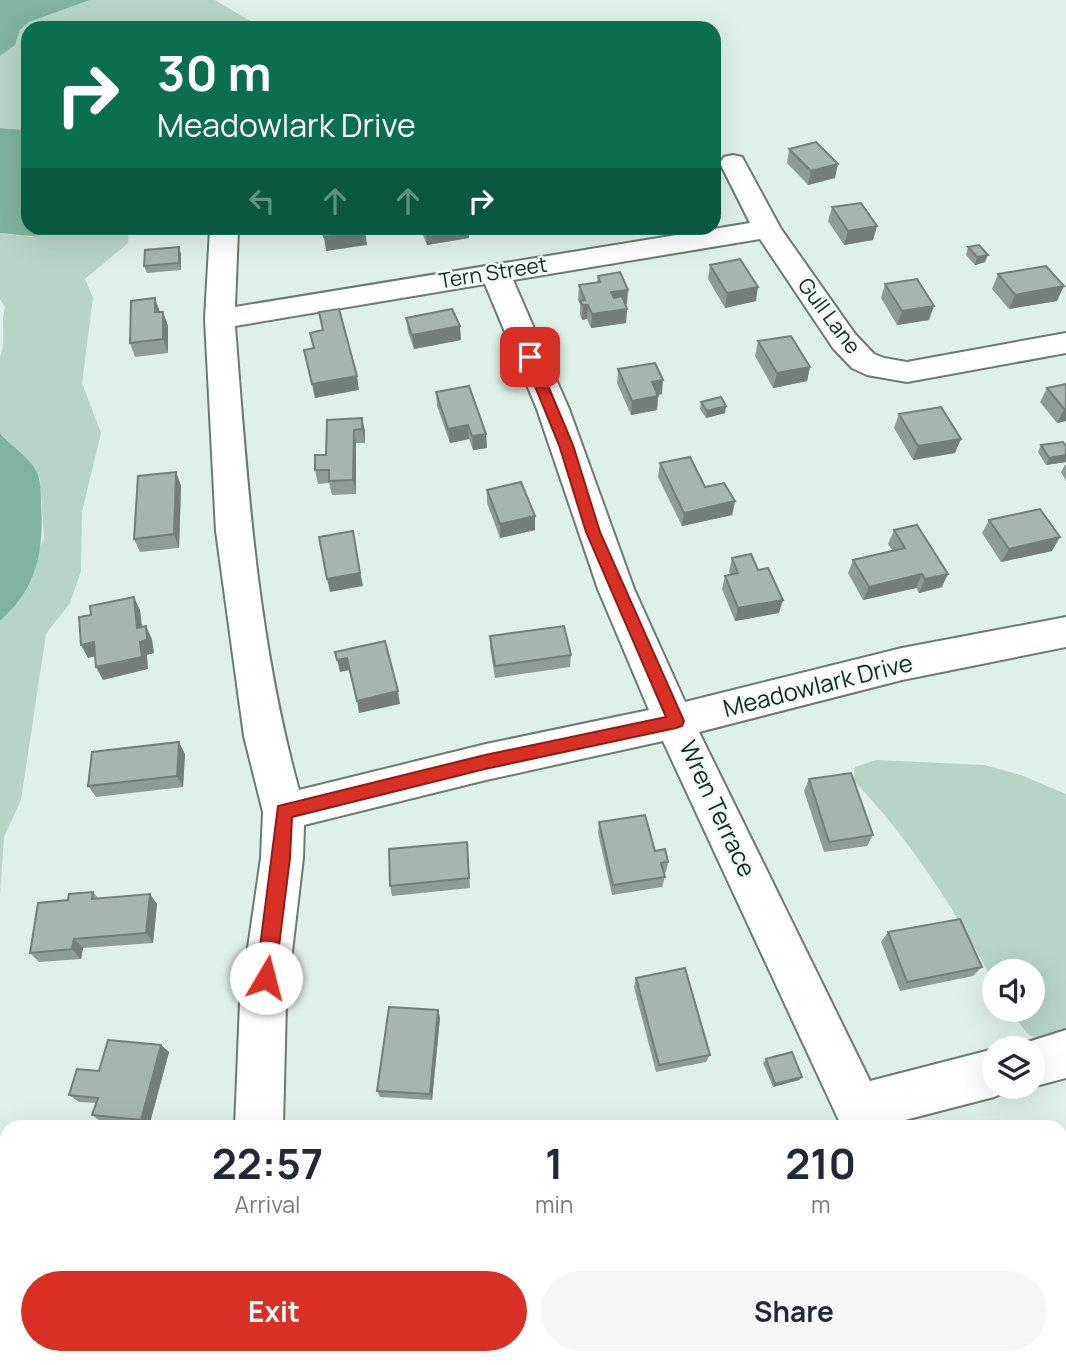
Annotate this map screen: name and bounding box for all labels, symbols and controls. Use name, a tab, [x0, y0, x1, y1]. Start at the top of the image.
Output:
text: 30 m	[157, 39, 272, 106]
icon: right	[42, 49, 133, 140]
text: Meadowlark Drive	[157, 103, 416, 147]
icon: left	[243, 182, 281, 220]
icon: ahead	[316, 182, 354, 220]
icon: ahead	[389, 182, 427, 220]
icon: right	[462, 182, 500, 220]
street label: Tern Street	[437, 250, 549, 294]
street label: Gull Lane	[792, 272, 868, 359]
pin	[500, 327, 560, 387]
icon: arrive	[511, 338, 549, 376]
street label: Meadowlark Drive	[719, 645, 916, 724]
street label: Wren Terrace	[672, 735, 764, 882]
position arrow	[229, 941, 303, 1015]
map controls	[982, 959, 1045, 1099]
button: sound	[982, 959, 1045, 1022]
button: layers	[982, 1036, 1045, 1099]
text: 22:57	[212, 1134, 323, 1192]
text: 1	[545, 1134, 563, 1192]
text: 210	[785, 1134, 856, 1192]
text: Arrival	[235, 1188, 300, 1220]
text: min	[535, 1188, 573, 1220]
text: m	[811, 1188, 830, 1220]
button: Exit	[21, 1271, 527, 1351]
button: Share	[541, 1271, 1047, 1351]

